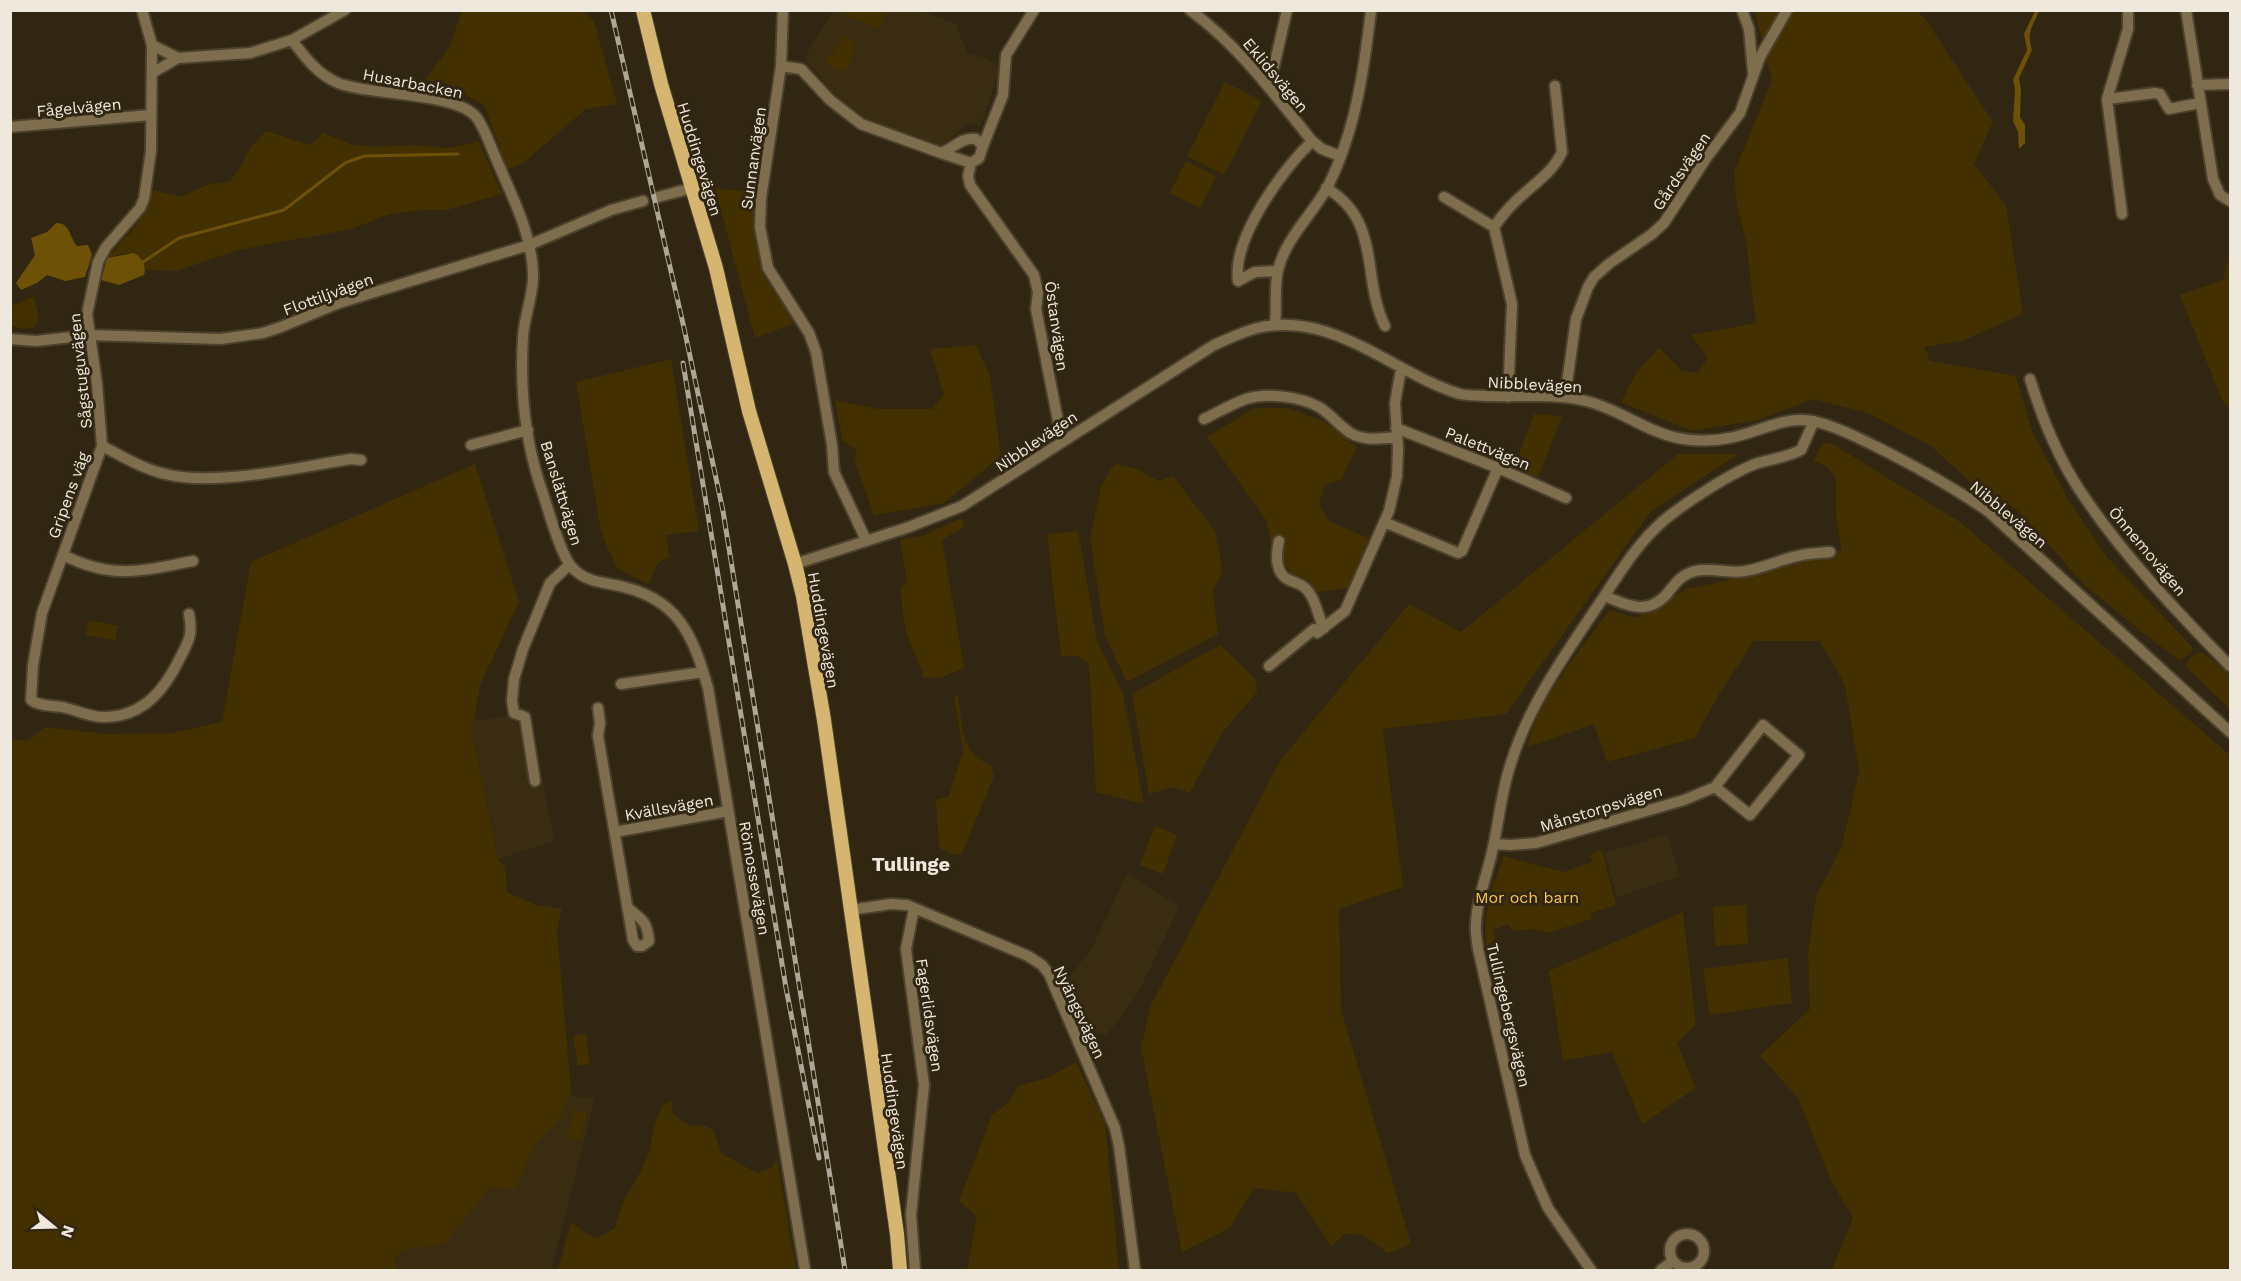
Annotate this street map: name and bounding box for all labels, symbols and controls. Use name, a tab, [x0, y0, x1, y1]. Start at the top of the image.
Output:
street label: Eklidsvägen	[1239, 34, 1312, 116]
street label: Husarbacken	[361, 64, 465, 102]
street label: Fågelvägen	[36, 94, 122, 121]
street label: Huddingevägen	[673, 100, 726, 218]
street label: Sunnanvägen	[737, 106, 770, 211]
street label: Gårdsvägen	[1648, 129, 1714, 214]
street label: Flottiljvägen	[280, 269, 376, 320]
street label: Östanvägen	[1041, 280, 1072, 372]
street label: Sågstuguvägen	[65, 312, 96, 430]
street label: Nibblevägen	[1487, 373, 1583, 396]
street label: Nibblevägen	[992, 407, 1081, 476]
street label: Palettvägen	[1443, 423, 1533, 474]
street label: Banslättvägen	[537, 438, 586, 548]
street label: Gripens väg	[44, 449, 93, 541]
street label: Nibblevägen	[1966, 477, 2051, 552]
street label: Önnemovägen	[2105, 503, 2190, 600]
street label: Huddingevägen	[804, 570, 843, 690]
street label: Månstorpsvägen	[1538, 781, 1665, 836]
street label: Kvällsvägen	[623, 790, 715, 825]
street label: Römossevägen	[735, 820, 774, 937]
district label: Tullinge	[872, 852, 950, 876]
park label: Mor och barn	[1475, 888, 1579, 907]
street label: Tullingebergsvägen	[1483, 941, 1534, 1089]
street label: Fagerlidsvägen	[912, 957, 947, 1073]
street label: Nyängsvägen	[1050, 963, 1109, 1062]
street label: Huddingevägen	[877, 1051, 912, 1171]
north arrow	[24, 1197, 84, 1257]
text: N	[57, 1223, 79, 1240]

